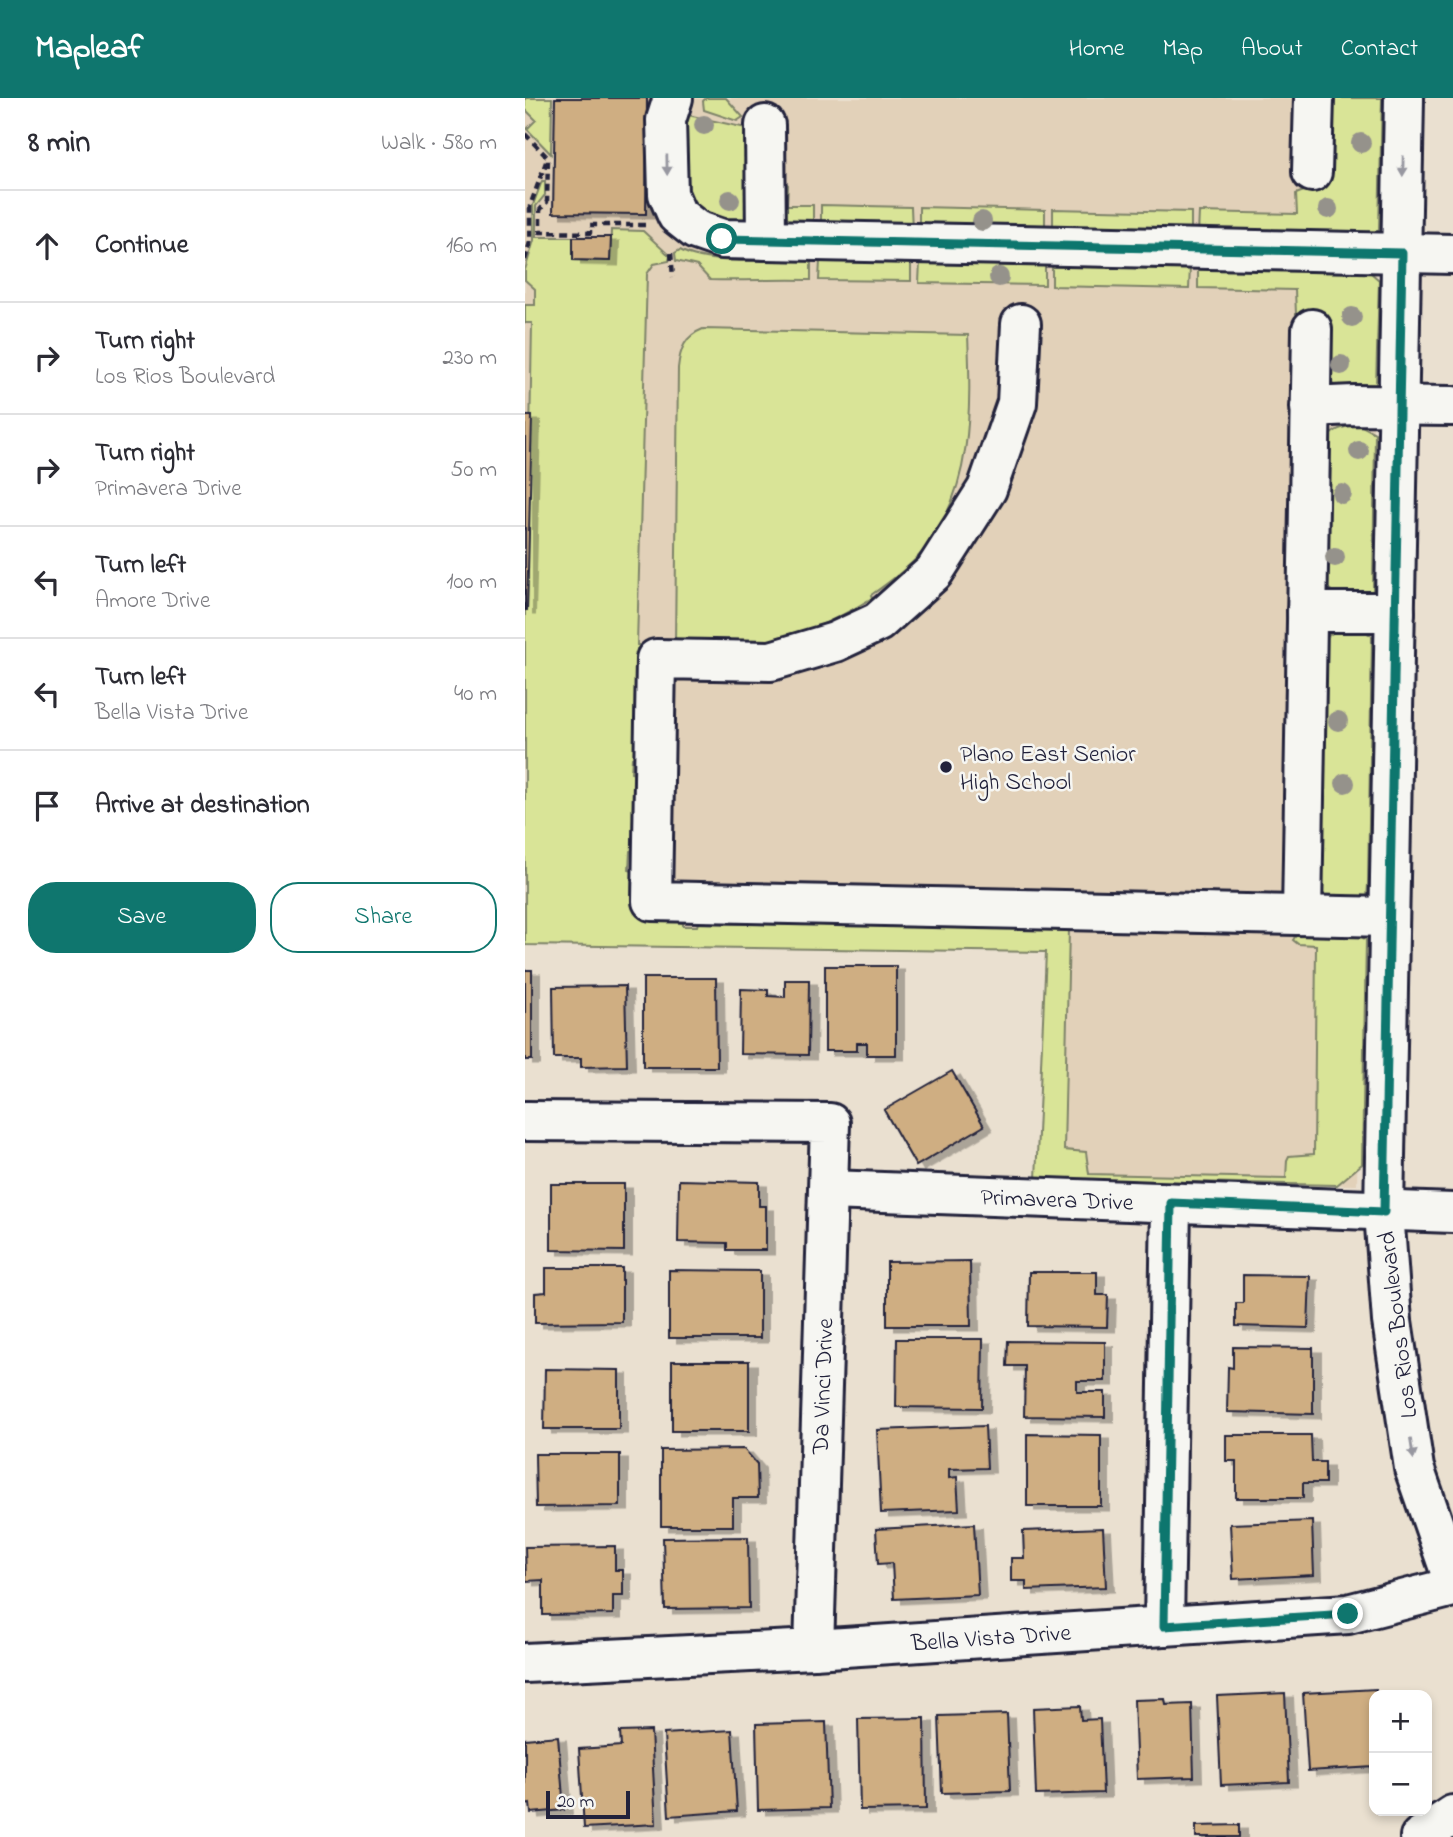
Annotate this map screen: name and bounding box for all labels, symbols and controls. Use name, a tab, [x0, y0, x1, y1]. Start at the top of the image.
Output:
text: Mapleaf	[35, 25, 143, 73]
text: Home	[1069, 32, 1125, 67]
text: Map	[1163, 32, 1203, 67]
text: About	[1241, 32, 1303, 67]
text: Contact	[1341, 32, 1418, 67]
text: 8 min	[28, 122, 90, 166]
text: Walk · 580 m	[381, 127, 497, 160]
one-way arrow	[661, 154, 673, 176]
one-way arrow	[1397, 155, 1409, 177]
route start	[706, 223, 737, 254]
icon: ahead	[28, 227, 66, 265]
text: Continue	[95, 227, 188, 265]
text: 160 m	[446, 230, 497, 263]
text: Turn right	[95, 323, 195, 361]
icon: right	[28, 339, 66, 377]
text: 230 m	[443, 342, 497, 375]
text: Los Rios Boulevard	[95, 361, 275, 394]
text: Turn right	[95, 435, 195, 473]
icon: right	[28, 451, 66, 489]
text: 50 m	[450, 454, 497, 487]
text: Primavera Drive	[95, 473, 242, 506]
text: Turn left	[95, 547, 186, 585]
icon: left	[28, 563, 66, 601]
text: 100 m	[446, 566, 497, 599]
text: Amore Drive	[95, 585, 210, 618]
text: Turn left	[95, 659, 186, 697]
icon: left	[28, 675, 66, 713]
text: 40 m	[454, 678, 497, 711]
text: Bella Vista Drive	[95, 697, 248, 730]
place label: Plano East Senior High School	[960, 738, 1136, 801]
marker: Plano East Senior High School	[938, 759, 954, 775]
icon: arrive	[28, 787, 66, 825]
text: Arrive at destination	[95, 787, 310, 825]
button: Save	[28, 882, 256, 953]
button: Share	[270, 882, 497, 953]
street label: Primavera Drive	[980, 1181, 1134, 1222]
street label: Los Rios Boulevard	[1371, 1229, 1428, 1420]
street label: Da Vinci Drive	[805, 1317, 844, 1456]
one-way arrow	[1407, 1439, 1418, 1461]
route end	[1332, 1598, 1363, 1629]
street label: Bella Vista Drive	[909, 1616, 1072, 1663]
map controls	[1369, 1690, 1432, 1816]
button: +	[1369, 1690, 1432, 1753]
button: −	[1369, 1753, 1432, 1816]
scale bar	[546, 1788, 630, 1820]
text: 20 m	[557, 1789, 594, 1816]

